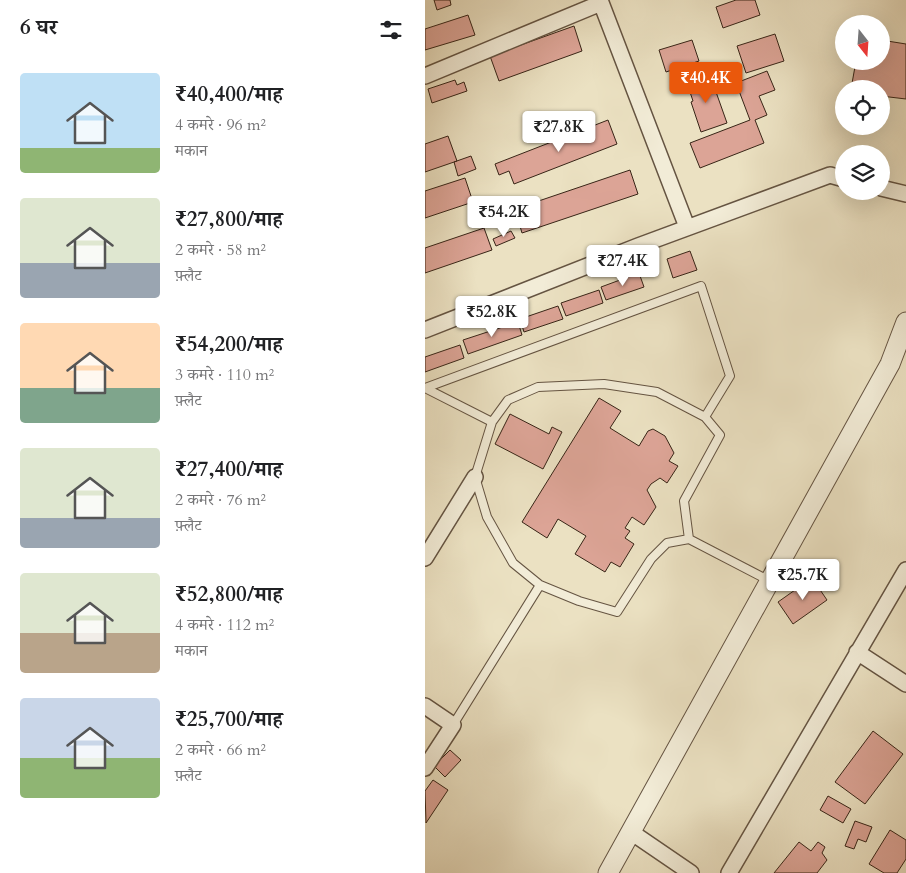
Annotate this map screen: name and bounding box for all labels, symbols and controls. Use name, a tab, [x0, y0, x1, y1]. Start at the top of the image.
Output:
text: 6 घर	[20, 13, 57, 42]
north arrow	[835, 15, 890, 70]
map controls	[835, 15, 890, 200]
icon: filters	[377, 16, 405, 44]
pin: ₹40.4K	[665, 62, 747, 104]
text: ₹40.4K	[680, 67, 732, 89]
text: ₹40,400/माह	[175, 80, 283, 109]
button: locate	[835, 80, 890, 135]
icon: home	[60, 93, 120, 153]
pin: ₹27.8K	[518, 110, 600, 153]
text: 4 कमरे · 96 m²	[175, 114, 266, 136]
text: ₹27.8K	[533, 116, 585, 138]
text: मकान	[175, 140, 207, 162]
button: layers	[835, 145, 890, 200]
pin: ₹54.2K	[463, 196, 545, 238]
text: ₹54.2K	[478, 201, 530, 223]
text: ₹27,800/माह	[175, 205, 283, 234]
icon: home	[60, 218, 120, 278]
text: 2 कमरे · 58 m²	[175, 239, 266, 261]
pin: ₹27.4K	[582, 244, 664, 287]
text: ₹27.4K	[597, 250, 649, 272]
text: फ़्लैट	[175, 265, 202, 287]
pin: ₹52.8K	[451, 296, 533, 338]
text: ₹52.8K	[466, 301, 518, 323]
text: ₹54,200/माह	[175, 330, 283, 359]
icon: home	[60, 343, 120, 403]
text: 3 कमरे · 110 m²	[175, 364, 274, 386]
text: फ़्लैट	[175, 390, 202, 412]
text: ₹27,400/माह	[175, 455, 283, 484]
icon: home	[60, 468, 120, 528]
text: 2 कमरे · 76 m²	[175, 489, 266, 511]
text: फ़्लैट	[175, 515, 202, 537]
pin: ₹25.7K	[762, 558, 844, 601]
text: ₹25.7K	[777, 564, 829, 586]
text: ₹52,800/माह	[175, 580, 283, 609]
icon: home	[60, 593, 120, 653]
text: 4 कमरे · 112 m²	[175, 614, 274, 636]
text: मकान	[175, 640, 207, 662]
text: ₹25,700/माह	[175, 705, 283, 734]
icon: home	[60, 718, 120, 778]
text: 2 कमरे · 66 m²	[175, 739, 266, 761]
text: फ़्लैट	[175, 765, 202, 787]

